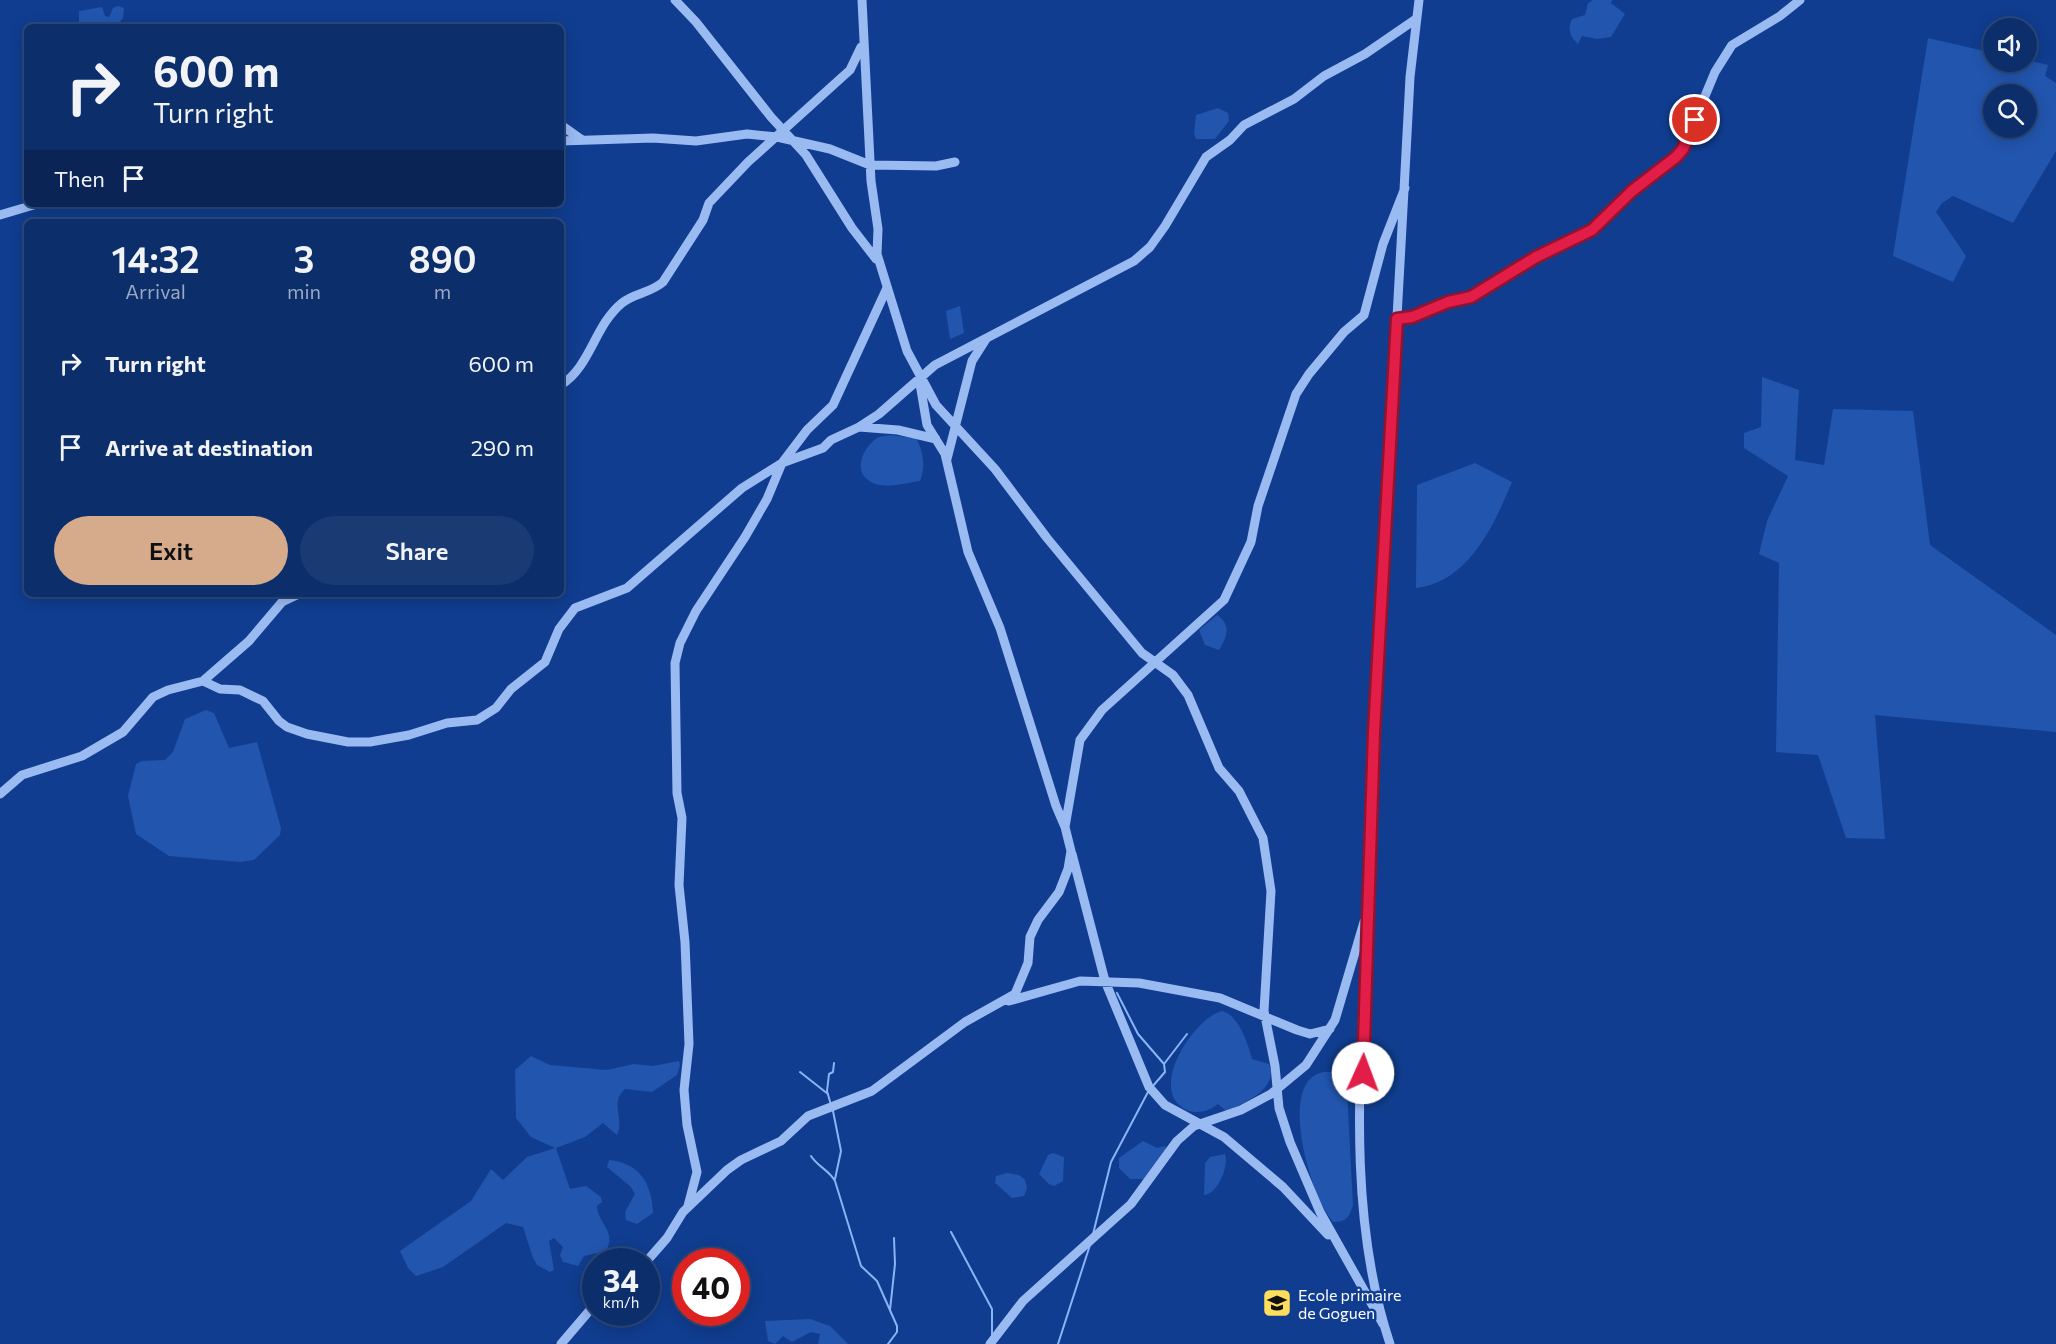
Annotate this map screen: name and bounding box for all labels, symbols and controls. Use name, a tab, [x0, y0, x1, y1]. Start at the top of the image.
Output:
map controls	[1983, 18, 2037, 138]
button: sound	[1983, 18, 2037, 72]
text: 600 m	[153, 44, 279, 96]
icon: right	[54, 48, 132, 126]
button: search	[1983, 84, 2037, 138]
pin	[1669, 94, 1720, 145]
text: Turn right	[153, 96, 273, 129]
icon: arrive	[1678, 103, 1711, 136]
icon: arrive	[117, 162, 150, 195]
text: Then	[54, 165, 105, 192]
text: 14:32	[111, 236, 200, 280]
text: 3	[294, 236, 314, 280]
text: 890	[409, 236, 477, 280]
text: Arrival	[125, 279, 186, 303]
text: min	[287, 279, 321, 303]
text: m	[434, 279, 451, 303]
icon: right	[54, 347, 87, 380]
text: Turn right	[105, 350, 206, 377]
text: 600 m	[469, 350, 534, 377]
icon: arrive	[54, 431, 87, 464]
text: Arrive at destination	[105, 434, 313, 461]
text: 290 m	[471, 434, 534, 461]
button: Exit	[54, 516, 288, 585]
button: Share	[300, 516, 534, 585]
position arrow	[1331, 1041, 1395, 1105]
speed limit sign: 40	[672, 1248, 750, 1326]
text: 34	[603, 1261, 639, 1298]
place label: Ecole primaire de Goguen	[1298, 1285, 1402, 1322]
school or university icon: Ecole primaire de Goguen	[1261, 1287, 1293, 1319]
text: km/h	[603, 1293, 639, 1311]

